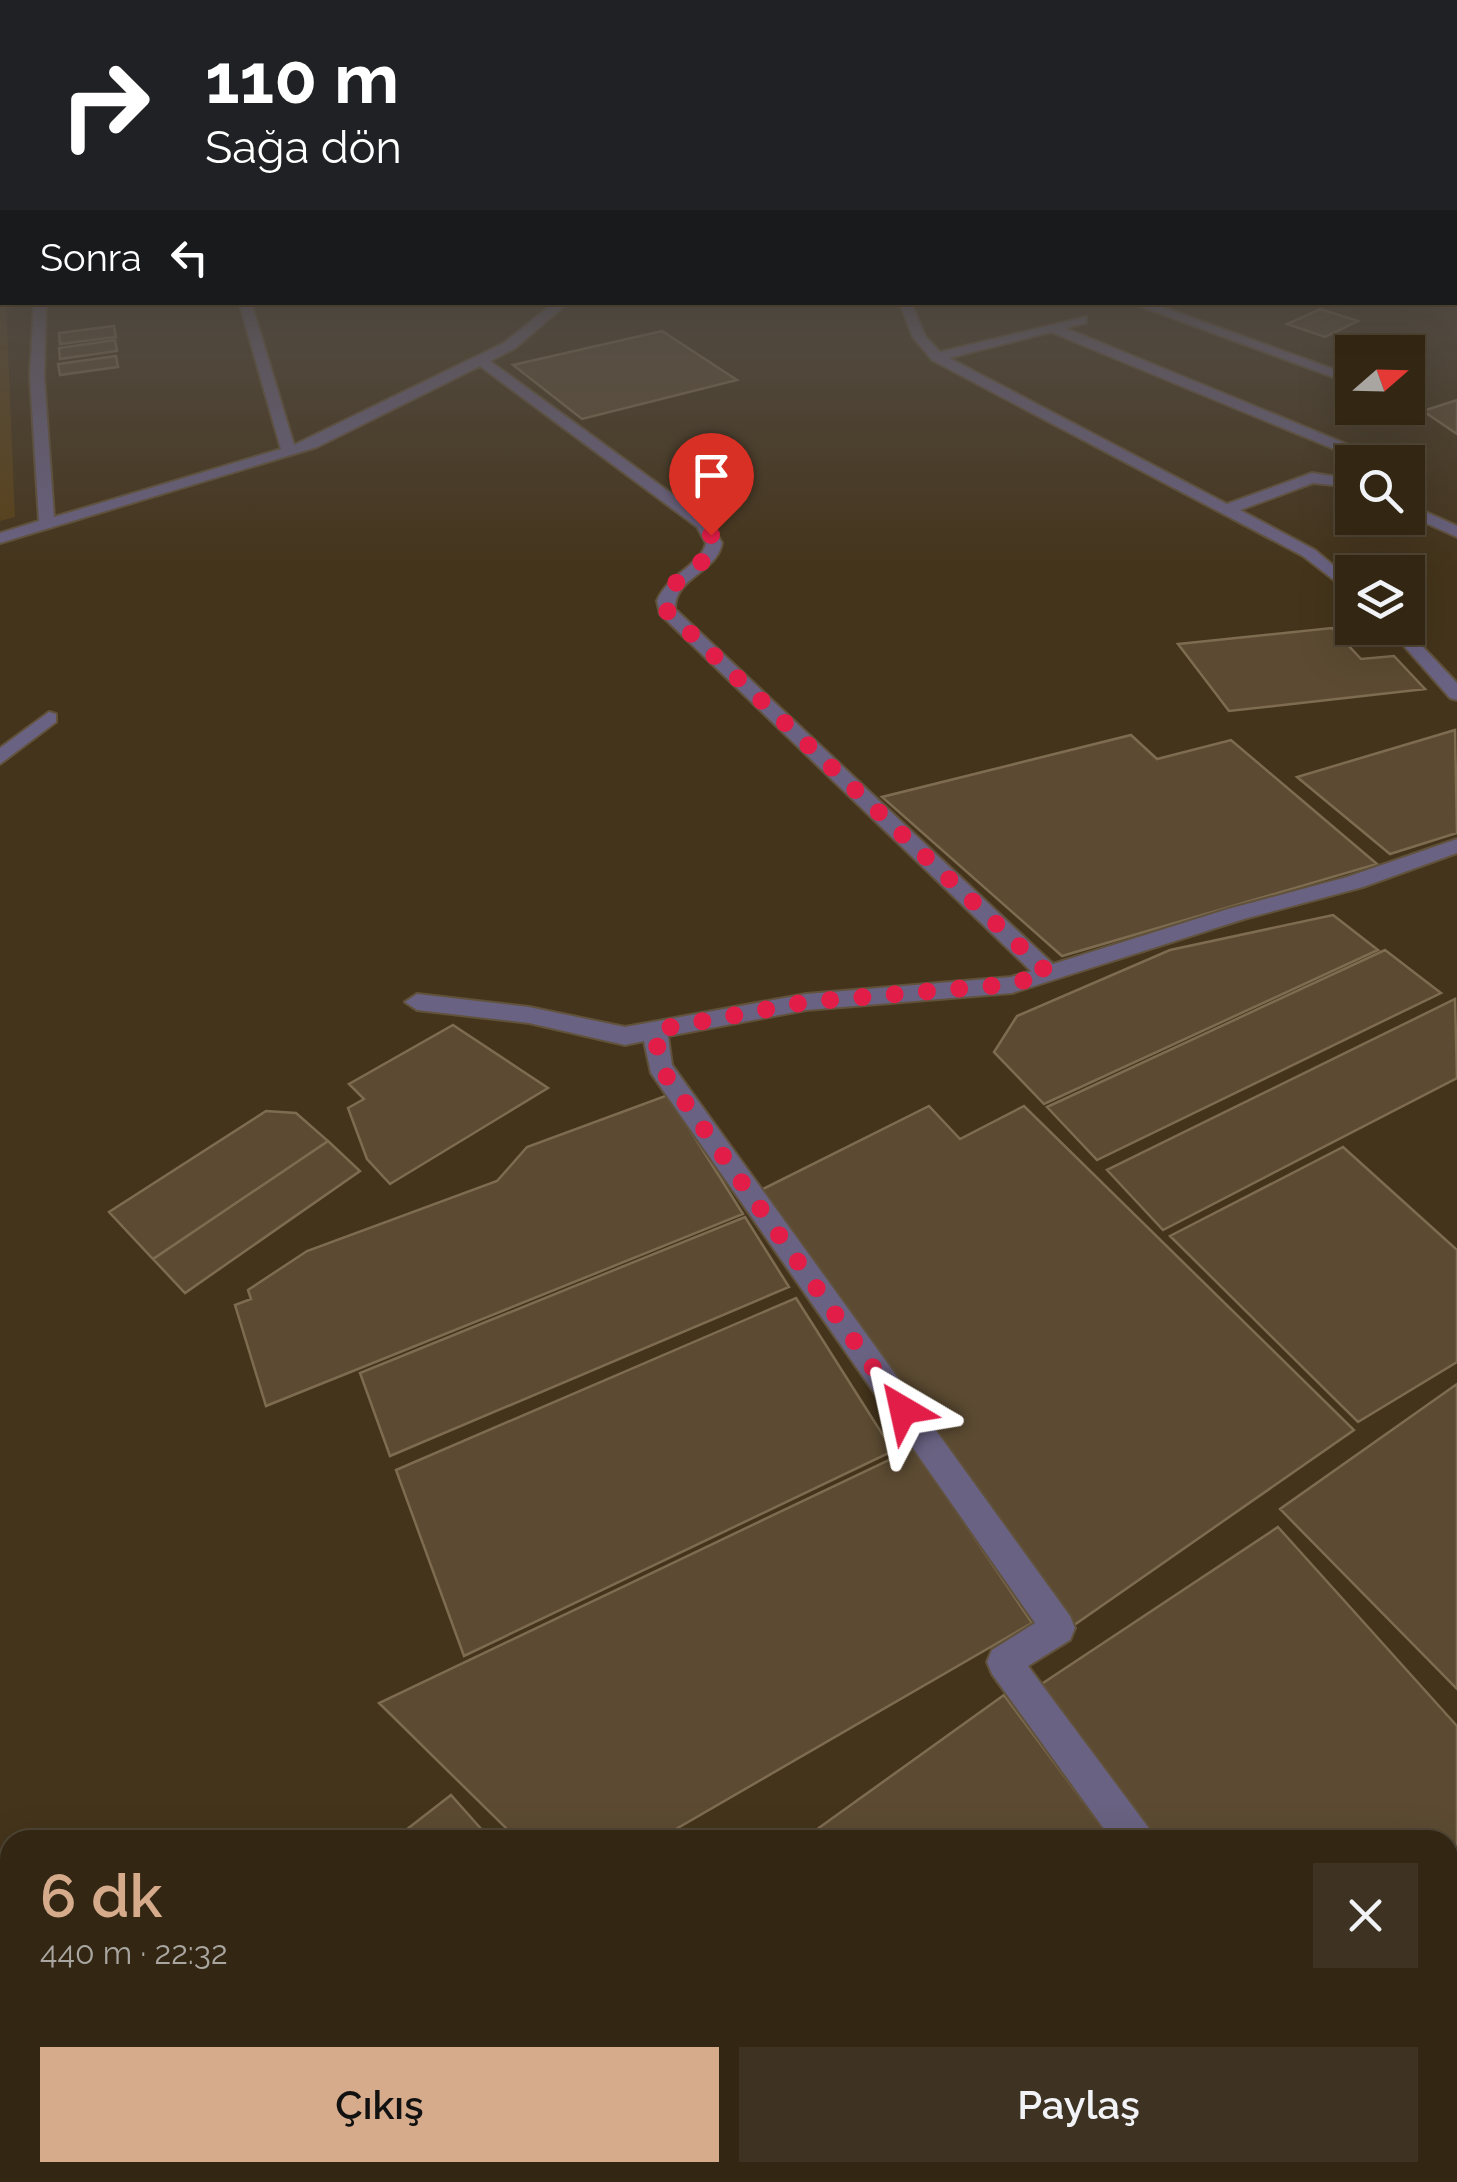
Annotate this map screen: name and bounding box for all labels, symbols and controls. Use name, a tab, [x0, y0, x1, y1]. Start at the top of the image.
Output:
text: 110 m	[205, 37, 399, 119]
icon: right	[40, 40, 170, 170]
text: Sağa dön	[205, 121, 402, 174]
icon: left	[162, 230, 217, 285]
text: Sonra	[40, 235, 142, 280]
north arrow	[1335, 335, 1425, 425]
map controls	[1335, 335, 1425, 645]
pin	[669, 433, 754, 536]
button: search	[1335, 445, 1425, 535]
icon: arrive	[684, 448, 739, 503]
button: layers	[1335, 555, 1425, 645]
position arrow	[851, 1358, 955, 1462]
text: 6 dk	[40, 1861, 162, 1931]
button: close	[1313, 1863, 1418, 1968]
text: 440 m · 22:32	[40, 1934, 228, 1971]
button: Çıkış	[40, 2047, 719, 2162]
button: Paylaş	[739, 2047, 1418, 2162]

